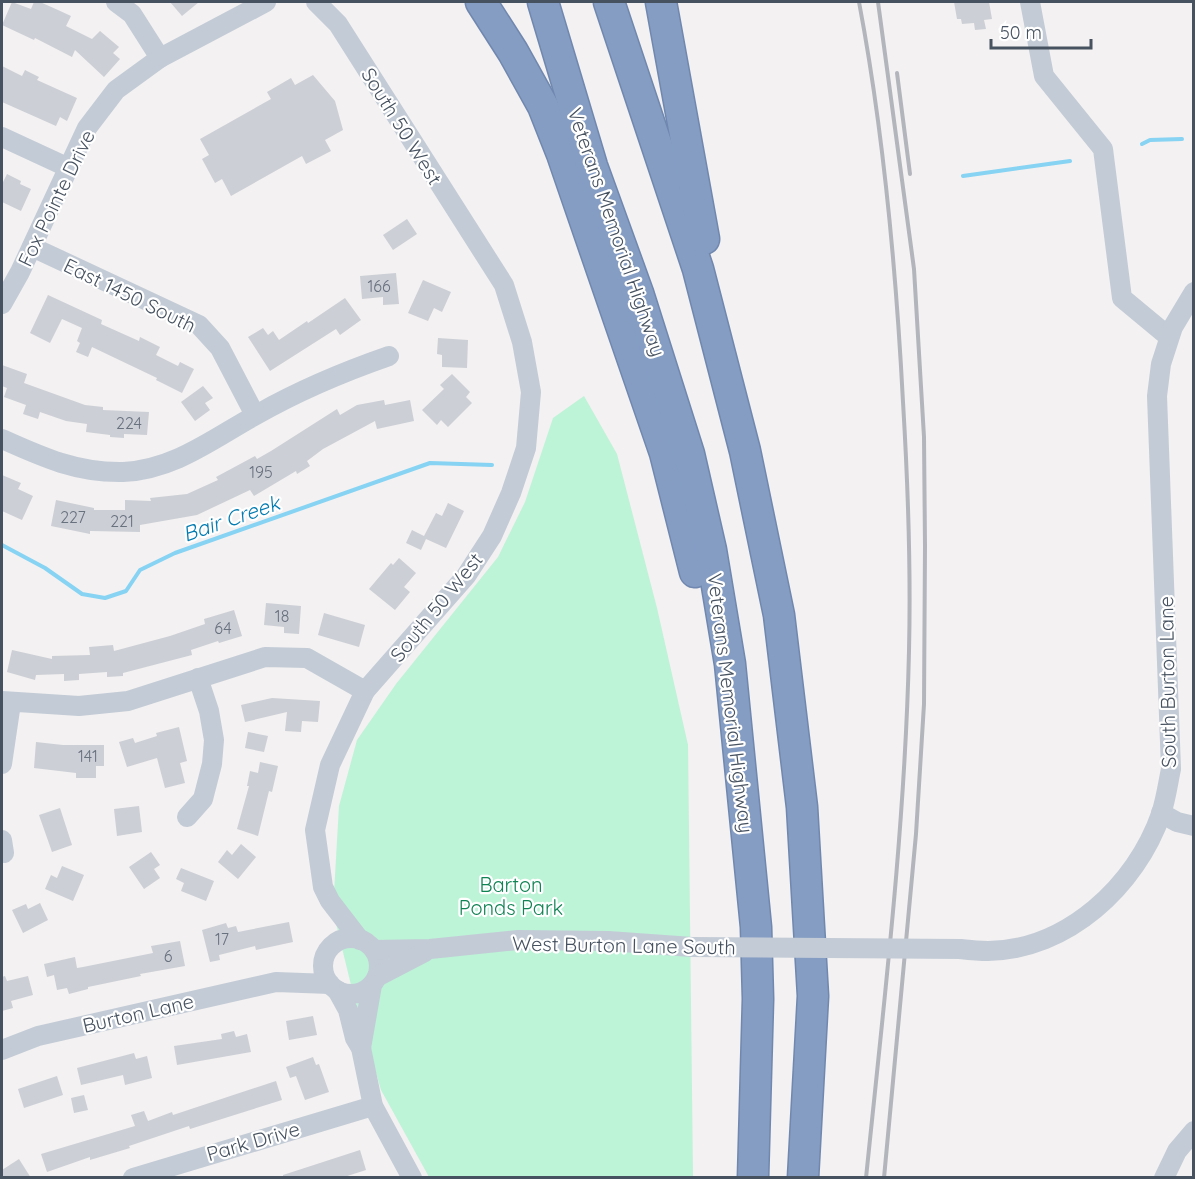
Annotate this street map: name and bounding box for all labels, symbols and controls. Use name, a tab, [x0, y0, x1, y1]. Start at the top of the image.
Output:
scale bar	[991, 12, 1092, 50]
text: 50 m	[1000, 21, 1042, 44]
street label: South 50 West	[356, 63, 448, 189]
street label: Veterans Memorial Highway	[563, 104, 671, 360]
street label: Fox Pointe Drive	[12, 125, 100, 271]
street label: East 1450 South	[60, 252, 200, 338]
house number: 166	[367, 276, 391, 296]
house number: 224	[116, 413, 142, 433]
house number: 195	[249, 462, 273, 482]
water label: Bair Creek	[179, 489, 285, 547]
house number: 227	[60, 507, 86, 527]
house number: 221	[110, 511, 134, 531]
street label: South 50 West	[384, 547, 488, 667]
street label: Veterans Memorial Highway	[703, 572, 759, 834]
street label: South Burton Lane	[1153, 596, 1181, 768]
house number: 18	[275, 606, 289, 626]
house number: 64	[214, 618, 232, 638]
house number: 141	[78, 746, 98, 766]
park label: Barton Ponds Park	[459, 872, 563, 920]
house number: 17	[215, 929, 229, 949]
street label: West Burton Lane South	[512, 931, 736, 959]
house number: 6	[164, 946, 173, 966]
street label: Burton Lane	[80, 988, 196, 1038]
street label: Park Drive	[203, 1116, 303, 1166]

